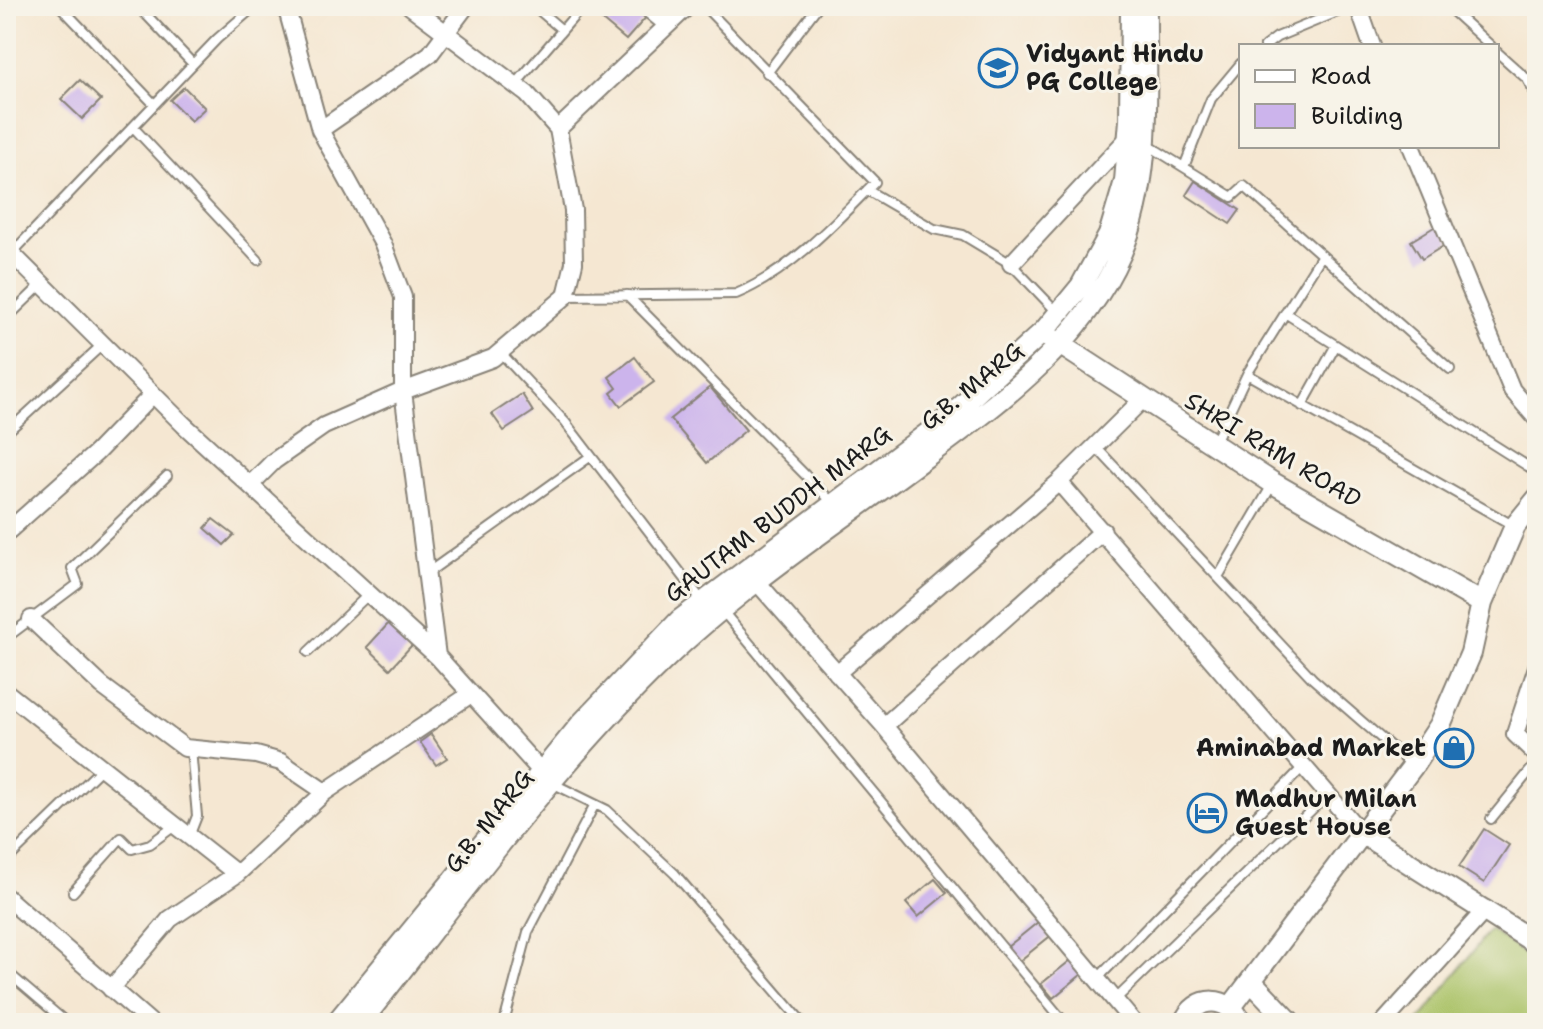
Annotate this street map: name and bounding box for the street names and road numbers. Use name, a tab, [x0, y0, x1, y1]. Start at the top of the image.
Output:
street label: G.B. MARG	[914, 334, 1030, 438]
street label: SHRI RAM ROAD	[1179, 385, 1367, 515]
street label: GAUTAM BUDDH MARG	[658, 418, 898, 610]
street label: G.B. MARG	[437, 763, 541, 879]

